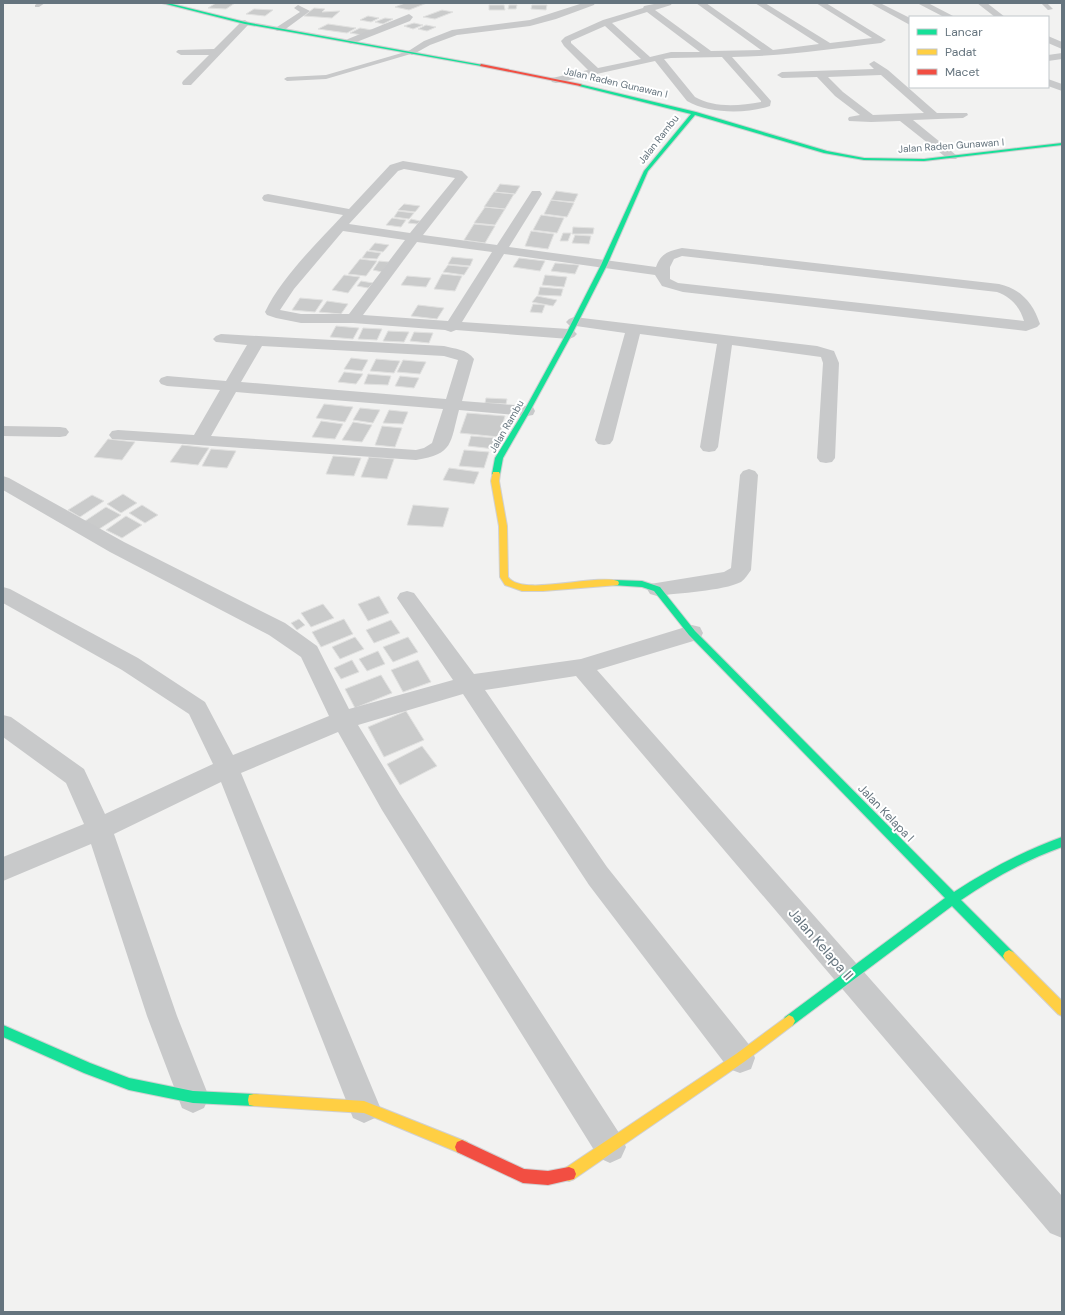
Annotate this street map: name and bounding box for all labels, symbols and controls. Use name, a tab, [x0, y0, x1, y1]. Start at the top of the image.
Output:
legend	[909, 16, 1049, 88]
text: Lancar	[945, 24, 983, 40]
text: Padat	[945, 44, 977, 60]
street label: Jalan Raden Gunawan I	[563, 64, 669, 101]
text: Macet	[945, 64, 980, 80]
street label: Jalan Rambu	[635, 112, 682, 166]
street label: Jalan Raden Gunawan I	[898, 135, 1004, 156]
street label: Jalan Rambu	[486, 397, 527, 455]
street label: Jalan Kelapa I	[854, 781, 918, 845]
street label: Jalan Kelapa II	[785, 904, 857, 984]

